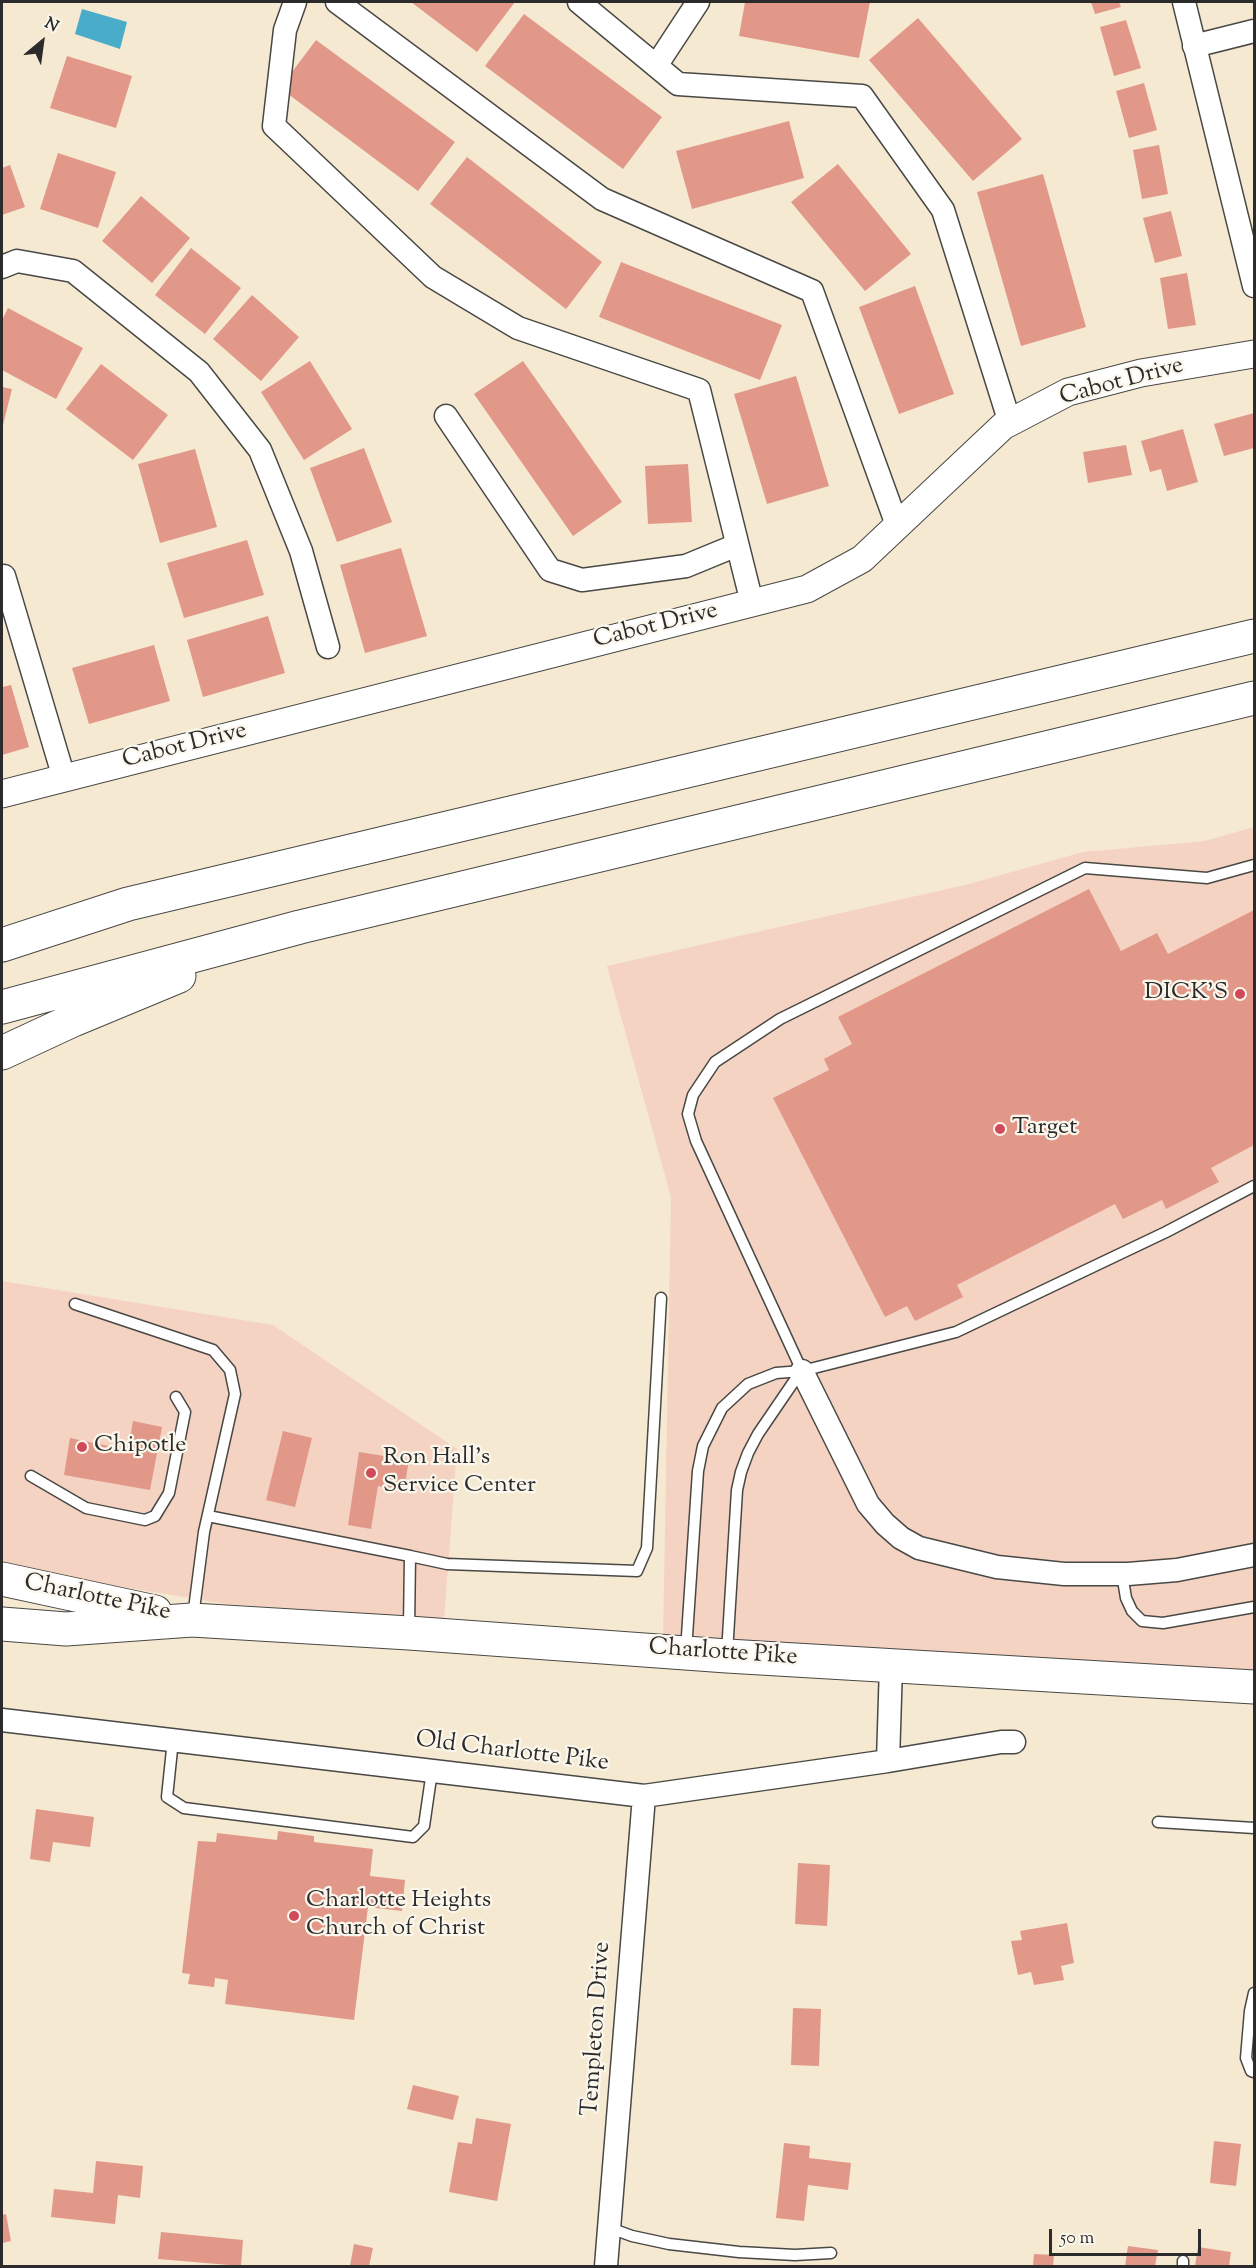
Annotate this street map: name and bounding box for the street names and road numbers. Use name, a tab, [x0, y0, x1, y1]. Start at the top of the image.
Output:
street label: Cabot Drive	[1057, 353, 1187, 413]
street label: Cabot Drive	[591, 598, 721, 656]
street label: Cabot Drive	[120, 718, 250, 776]
street label: Charlotte Pike	[21, 1569, 173, 1629]
street label: Charlotte Pike	[648, 1634, 798, 1674]
street label: Old Charlotte Pike	[414, 1727, 610, 1779]
street label: Templeton Drive	[578, 1941, 618, 2117]

